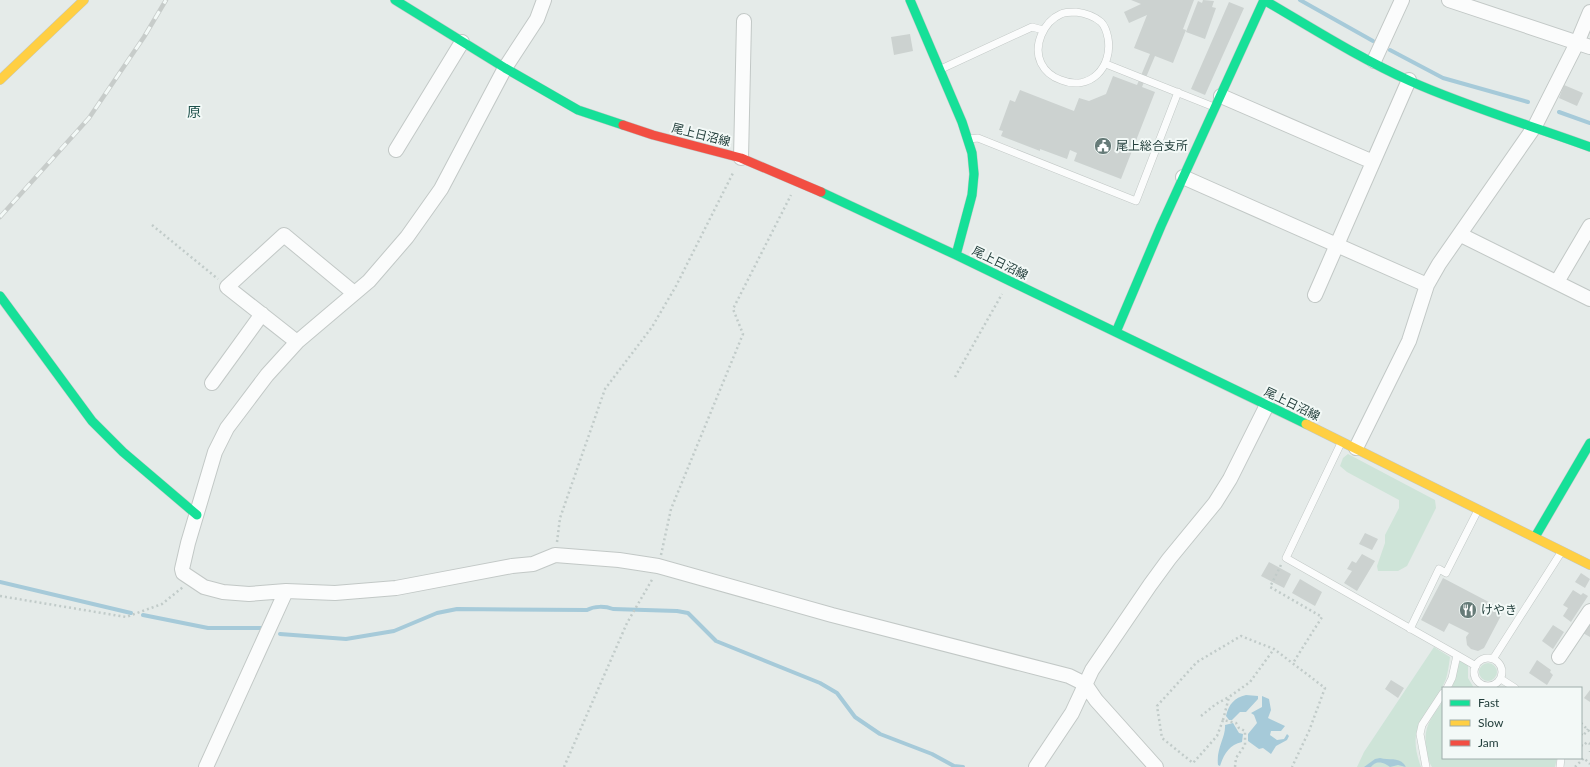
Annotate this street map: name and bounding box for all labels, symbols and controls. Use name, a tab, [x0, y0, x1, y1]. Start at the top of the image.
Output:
district label: 原	[187, 103, 201, 120]
street label: 尾上日沼線	[670, 120, 732, 149]
public building icon: 尾上総合支所	[1093, 136, 1113, 156]
place label: 尾上総合支所	[1116, 138, 1188, 153]
street label: 尾上日沼線	[970, 243, 1030, 282]
street label: 尾上日沼線	[1262, 384, 1322, 423]
restaurant icon: けやき	[1458, 600, 1478, 620]
place label: けやき	[1481, 602, 1517, 617]
legend	[1442, 687, 1582, 759]
text: Fast	[1478, 695, 1500, 710]
text: Slow	[1478, 715, 1504, 730]
text: Jam	[1478, 735, 1499, 750]

